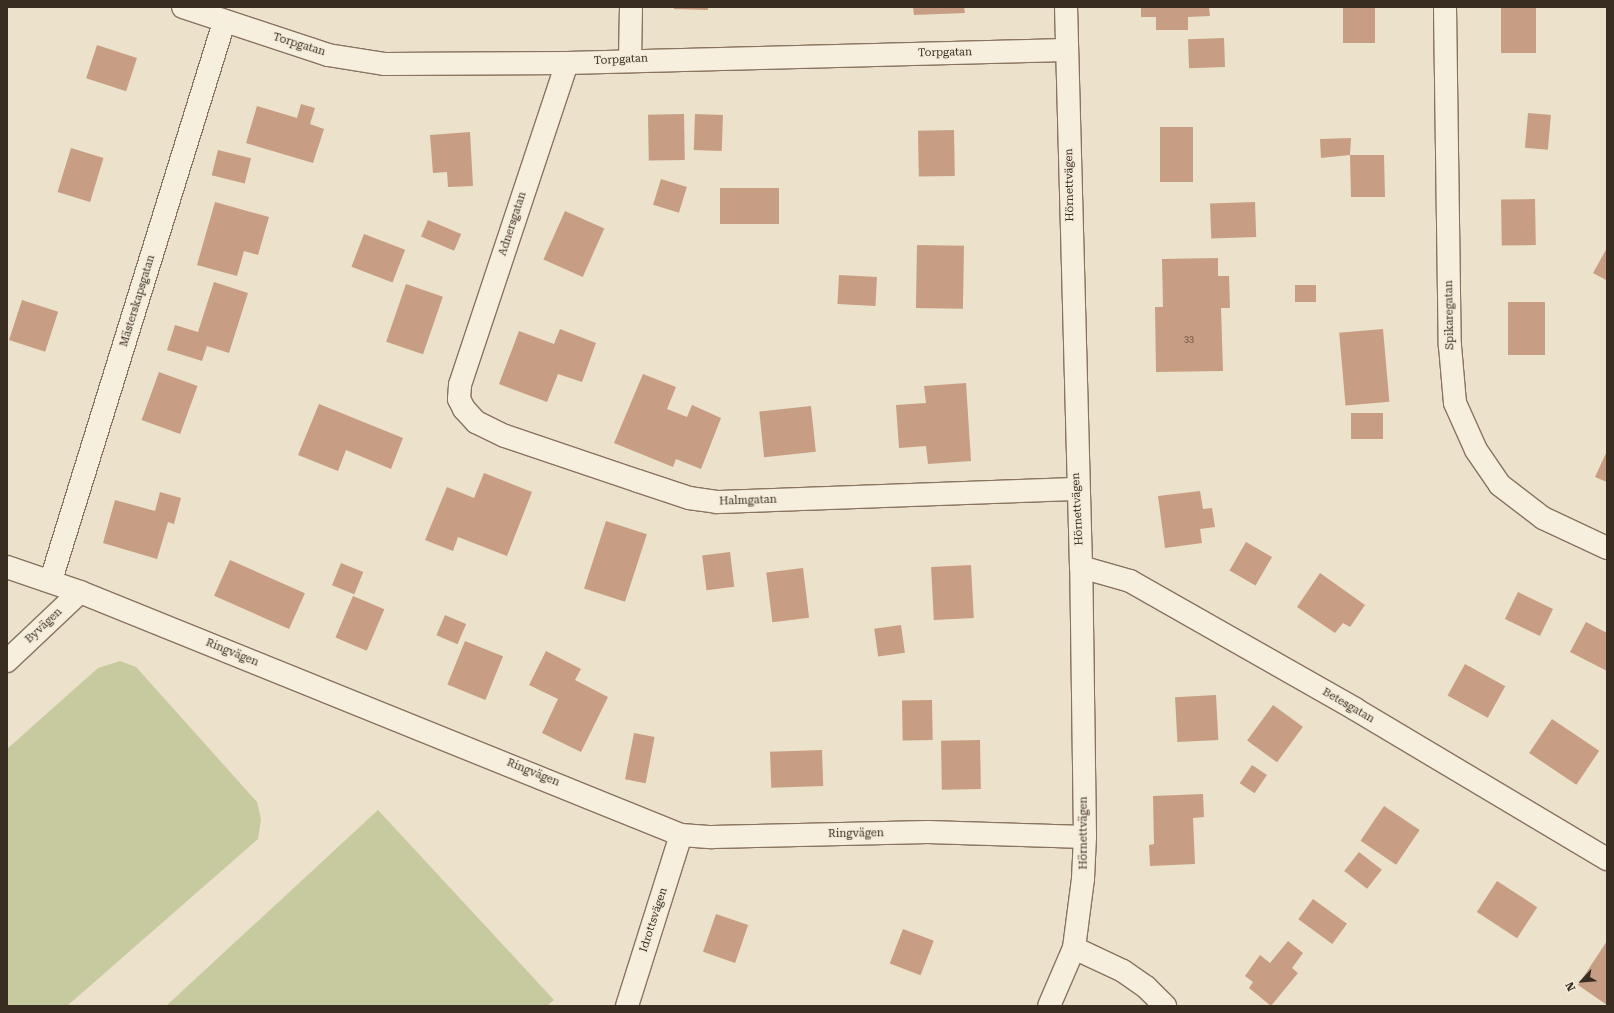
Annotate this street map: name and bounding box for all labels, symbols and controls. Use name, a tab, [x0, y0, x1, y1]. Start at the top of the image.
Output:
street label: Torpgatan	[271, 31, 327, 59]
street label: Torpgatan	[918, 46, 972, 60]
street label: Torpgatan	[594, 52, 648, 68]
street label: Hörnettvägen	[1063, 148, 1077, 222]
street label: Adnersgatan	[496, 190, 530, 258]
street label: Mästerskapsgatan	[118, 253, 158, 349]
street label: Spikaregatan	[1443, 280, 1457, 350]
house number: 33	[1184, 334, 1194, 344]
street label: Hörnettvägen	[1069, 472, 1087, 546]
street label: Halmgatan	[719, 493, 777, 509]
street label: Byvägen	[23, 606, 65, 646]
street label: Ringvägen	[204, 636, 260, 670]
street label: Betesgatan	[1320, 686, 1376, 726]
street label: Ringvägen	[505, 756, 561, 790]
street label: Hörnettvägen	[1077, 796, 1091, 870]
street label: Ringvägen	[828, 827, 884, 841]
street label: Idrottsvägen	[637, 886, 671, 954]
north arrow	[1562, 961, 1602, 1001]
text: N	[1563, 980, 1578, 993]

